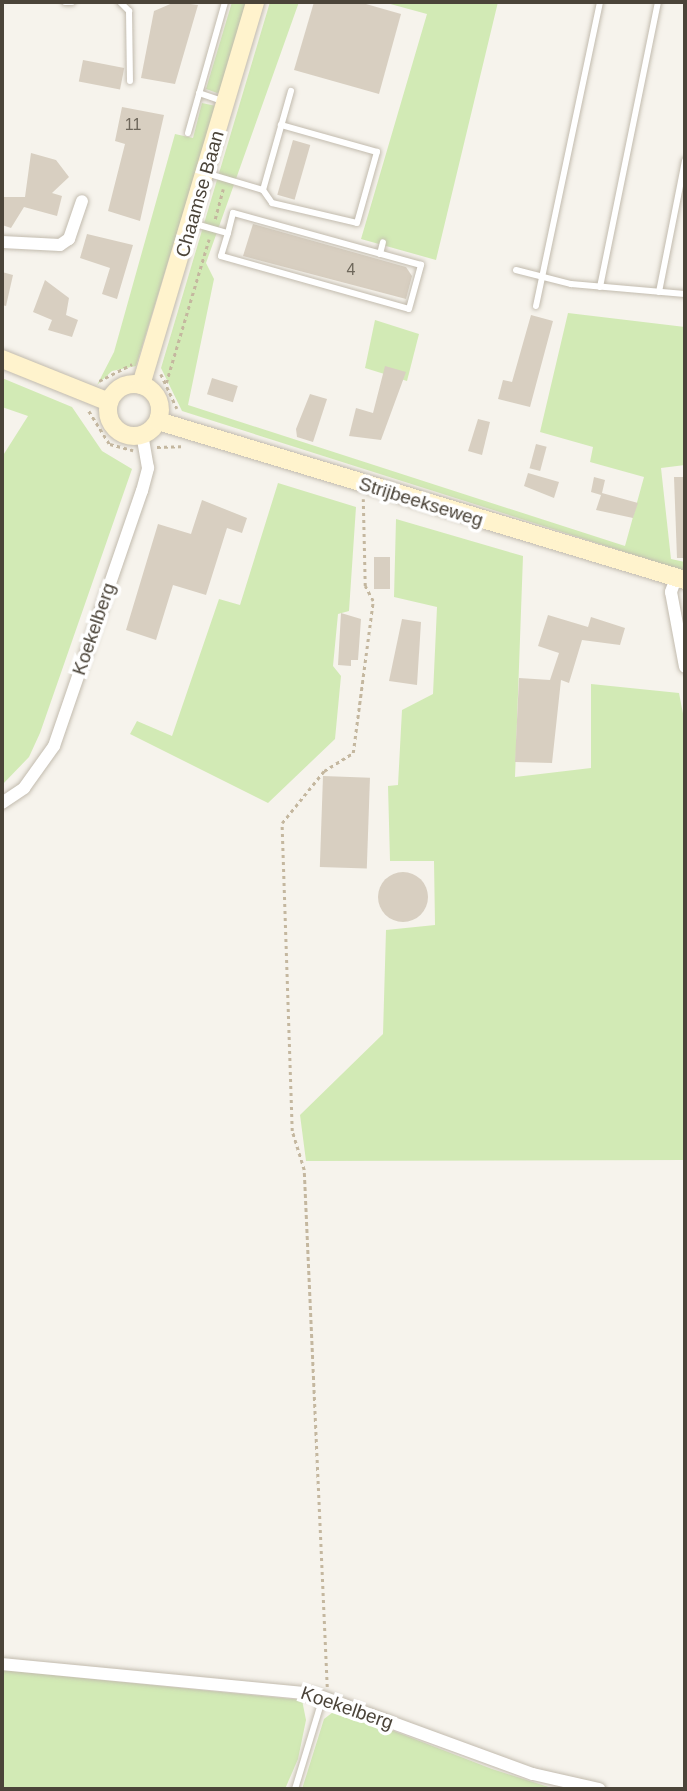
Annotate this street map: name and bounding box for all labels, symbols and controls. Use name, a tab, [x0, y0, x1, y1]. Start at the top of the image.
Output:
house number: 11	[125, 115, 141, 135]
street label: Chaamse Baan	[171, 128, 229, 260]
house number: 4	[347, 260, 355, 280]
street label: Strijbeekseweg	[356, 472, 486, 532]
street label: Koekelberg	[68, 580, 120, 678]
street label: Koekelberg	[298, 1682, 396, 1734]

